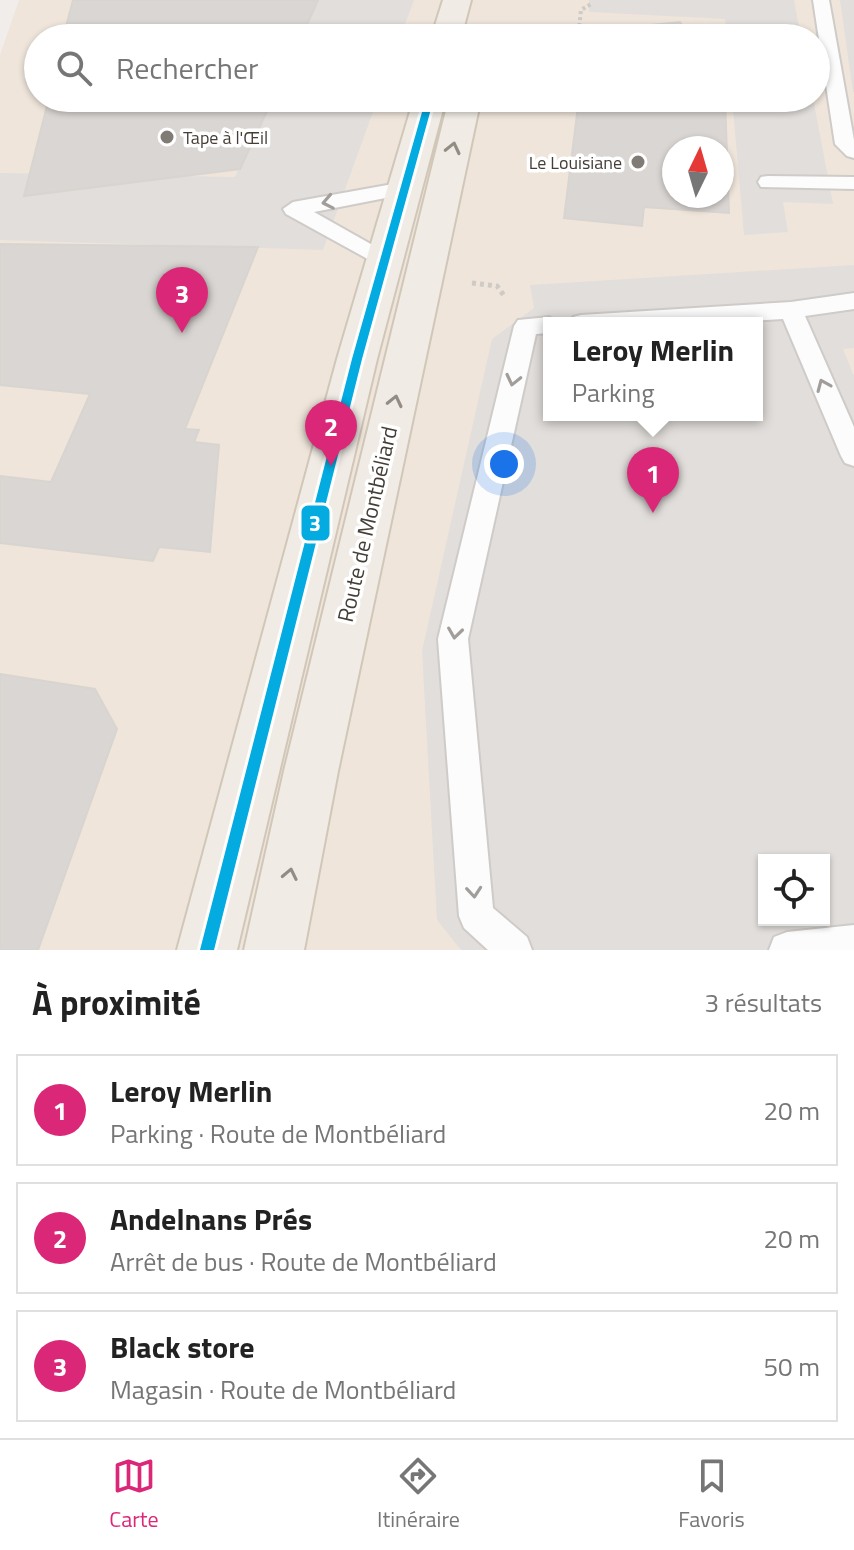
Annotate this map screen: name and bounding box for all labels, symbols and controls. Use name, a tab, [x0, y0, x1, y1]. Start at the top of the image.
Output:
search box	[24, 24, 830, 112]
text: Rechercher	[116, 45, 259, 91]
icon: search	[52, 46, 96, 90]
place label: Tape à l'Œil	[183, 124, 268, 151]
marker: Tape à l'Œil	[158, 128, 176, 146]
north arrow	[662, 136, 734, 208]
one-way arrow	[444, 142, 461, 155]
place label: Le Louisiane	[529, 149, 622, 176]
marker: Le Louisiane	[629, 153, 647, 171]
one-way arrow	[321, 193, 334, 210]
pin: 3	[156, 267, 208, 333]
popup	[543, 317, 763, 421]
text: Leroy Merlin	[572, 327, 734, 373]
one-way arrow	[506, 372, 523, 386]
text: Parking	[572, 373, 655, 412]
one-way arrow	[817, 379, 833, 393]
one-way arrow	[386, 395, 403, 409]
pin: 2	[305, 400, 357, 466]
street label: Route de Montbéliard	[328, 423, 406, 625]
your location	[484, 444, 524, 484]
pin: 1	[627, 447, 679, 513]
line badge: 3	[300, 504, 331, 542]
text: 3	[309, 506, 321, 540]
one-way arrow	[447, 627, 464, 640]
map controls	[758, 854, 830, 926]
button: locate	[758, 854, 830, 926]
one-way arrow	[281, 867, 298, 881]
one-way arrow	[465, 886, 482, 899]
text: À proximité	[32, 976, 201, 1028]
text: 3 résultats	[705, 983, 822, 1022]
text: Leroy Merlin	[110, 1068, 272, 1114]
text: 1	[53, 1091, 67, 1130]
text: 20 m	[763, 1091, 820, 1130]
text: Parking · Route de Montbéliard	[110, 1114, 446, 1153]
text: Andelnans Prés	[110, 1196, 312, 1242]
text: 2	[53, 1219, 67, 1258]
text: 20 m	[763, 1219, 820, 1258]
text: Arrêt de bus · Route de Montbéliard	[110, 1242, 497, 1281]
text: Black store	[110, 1324, 255, 1370]
text: 3	[53, 1347, 67, 1386]
text: 50 m	[763, 1347, 820, 1386]
text: Magasin · Route de Montbéliard	[110, 1370, 456, 1409]
tab: Carte	[109, 1454, 159, 1536]
tab: Itinéraire	[377, 1454, 460, 1536]
tab: Favoris	[678, 1454, 745, 1536]

